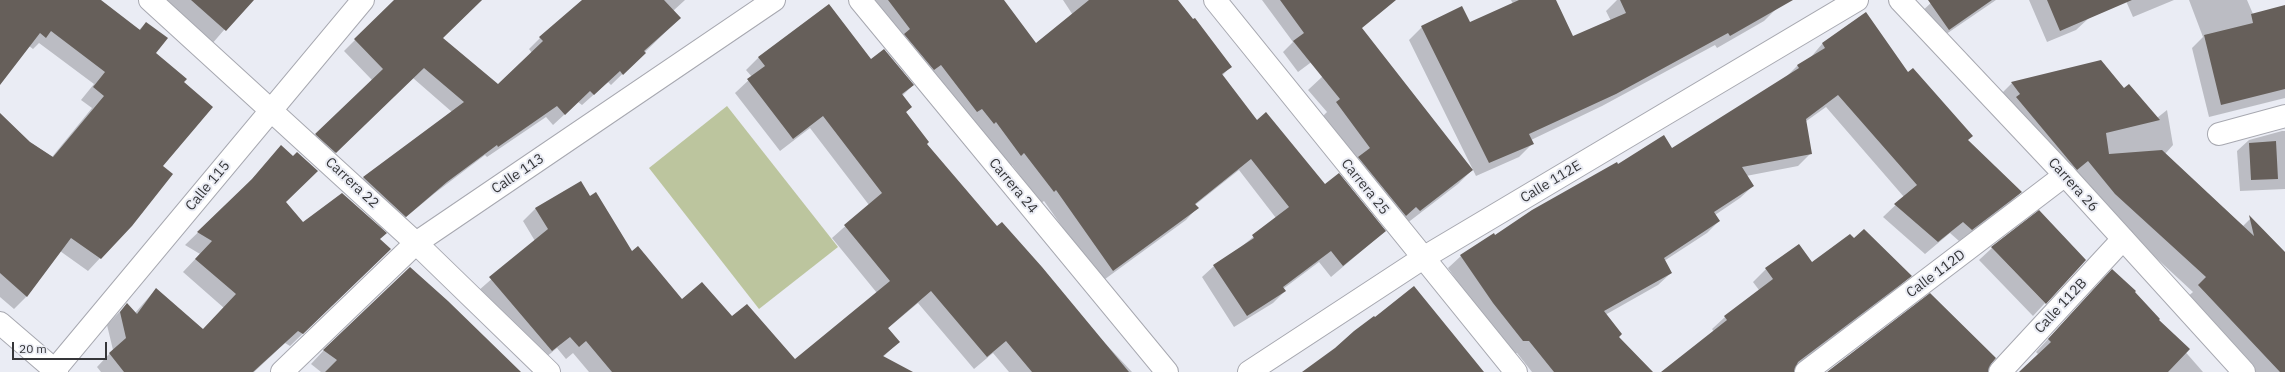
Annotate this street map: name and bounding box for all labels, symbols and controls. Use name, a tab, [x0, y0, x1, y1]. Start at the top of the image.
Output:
street label: Calle 113	[488, 150, 548, 198]
street label: Carrera 22	[322, 154, 382, 212]
street label: Carrera 24	[985, 155, 1041, 217]
street label: Carrera 26	[2044, 155, 2102, 215]
street label: Carrera 25	[1337, 156, 1393, 218]
street label: Calle 112E	[1518, 157, 1584, 207]
street label: Calle 115	[182, 158, 234, 214]
street label: Calle 112D	[1903, 246, 1969, 302]
street label: Calle 112B	[2031, 275, 2091, 337]
scale bar	[14, 334, 109, 360]
text: 20 m	[19, 341, 47, 356]

